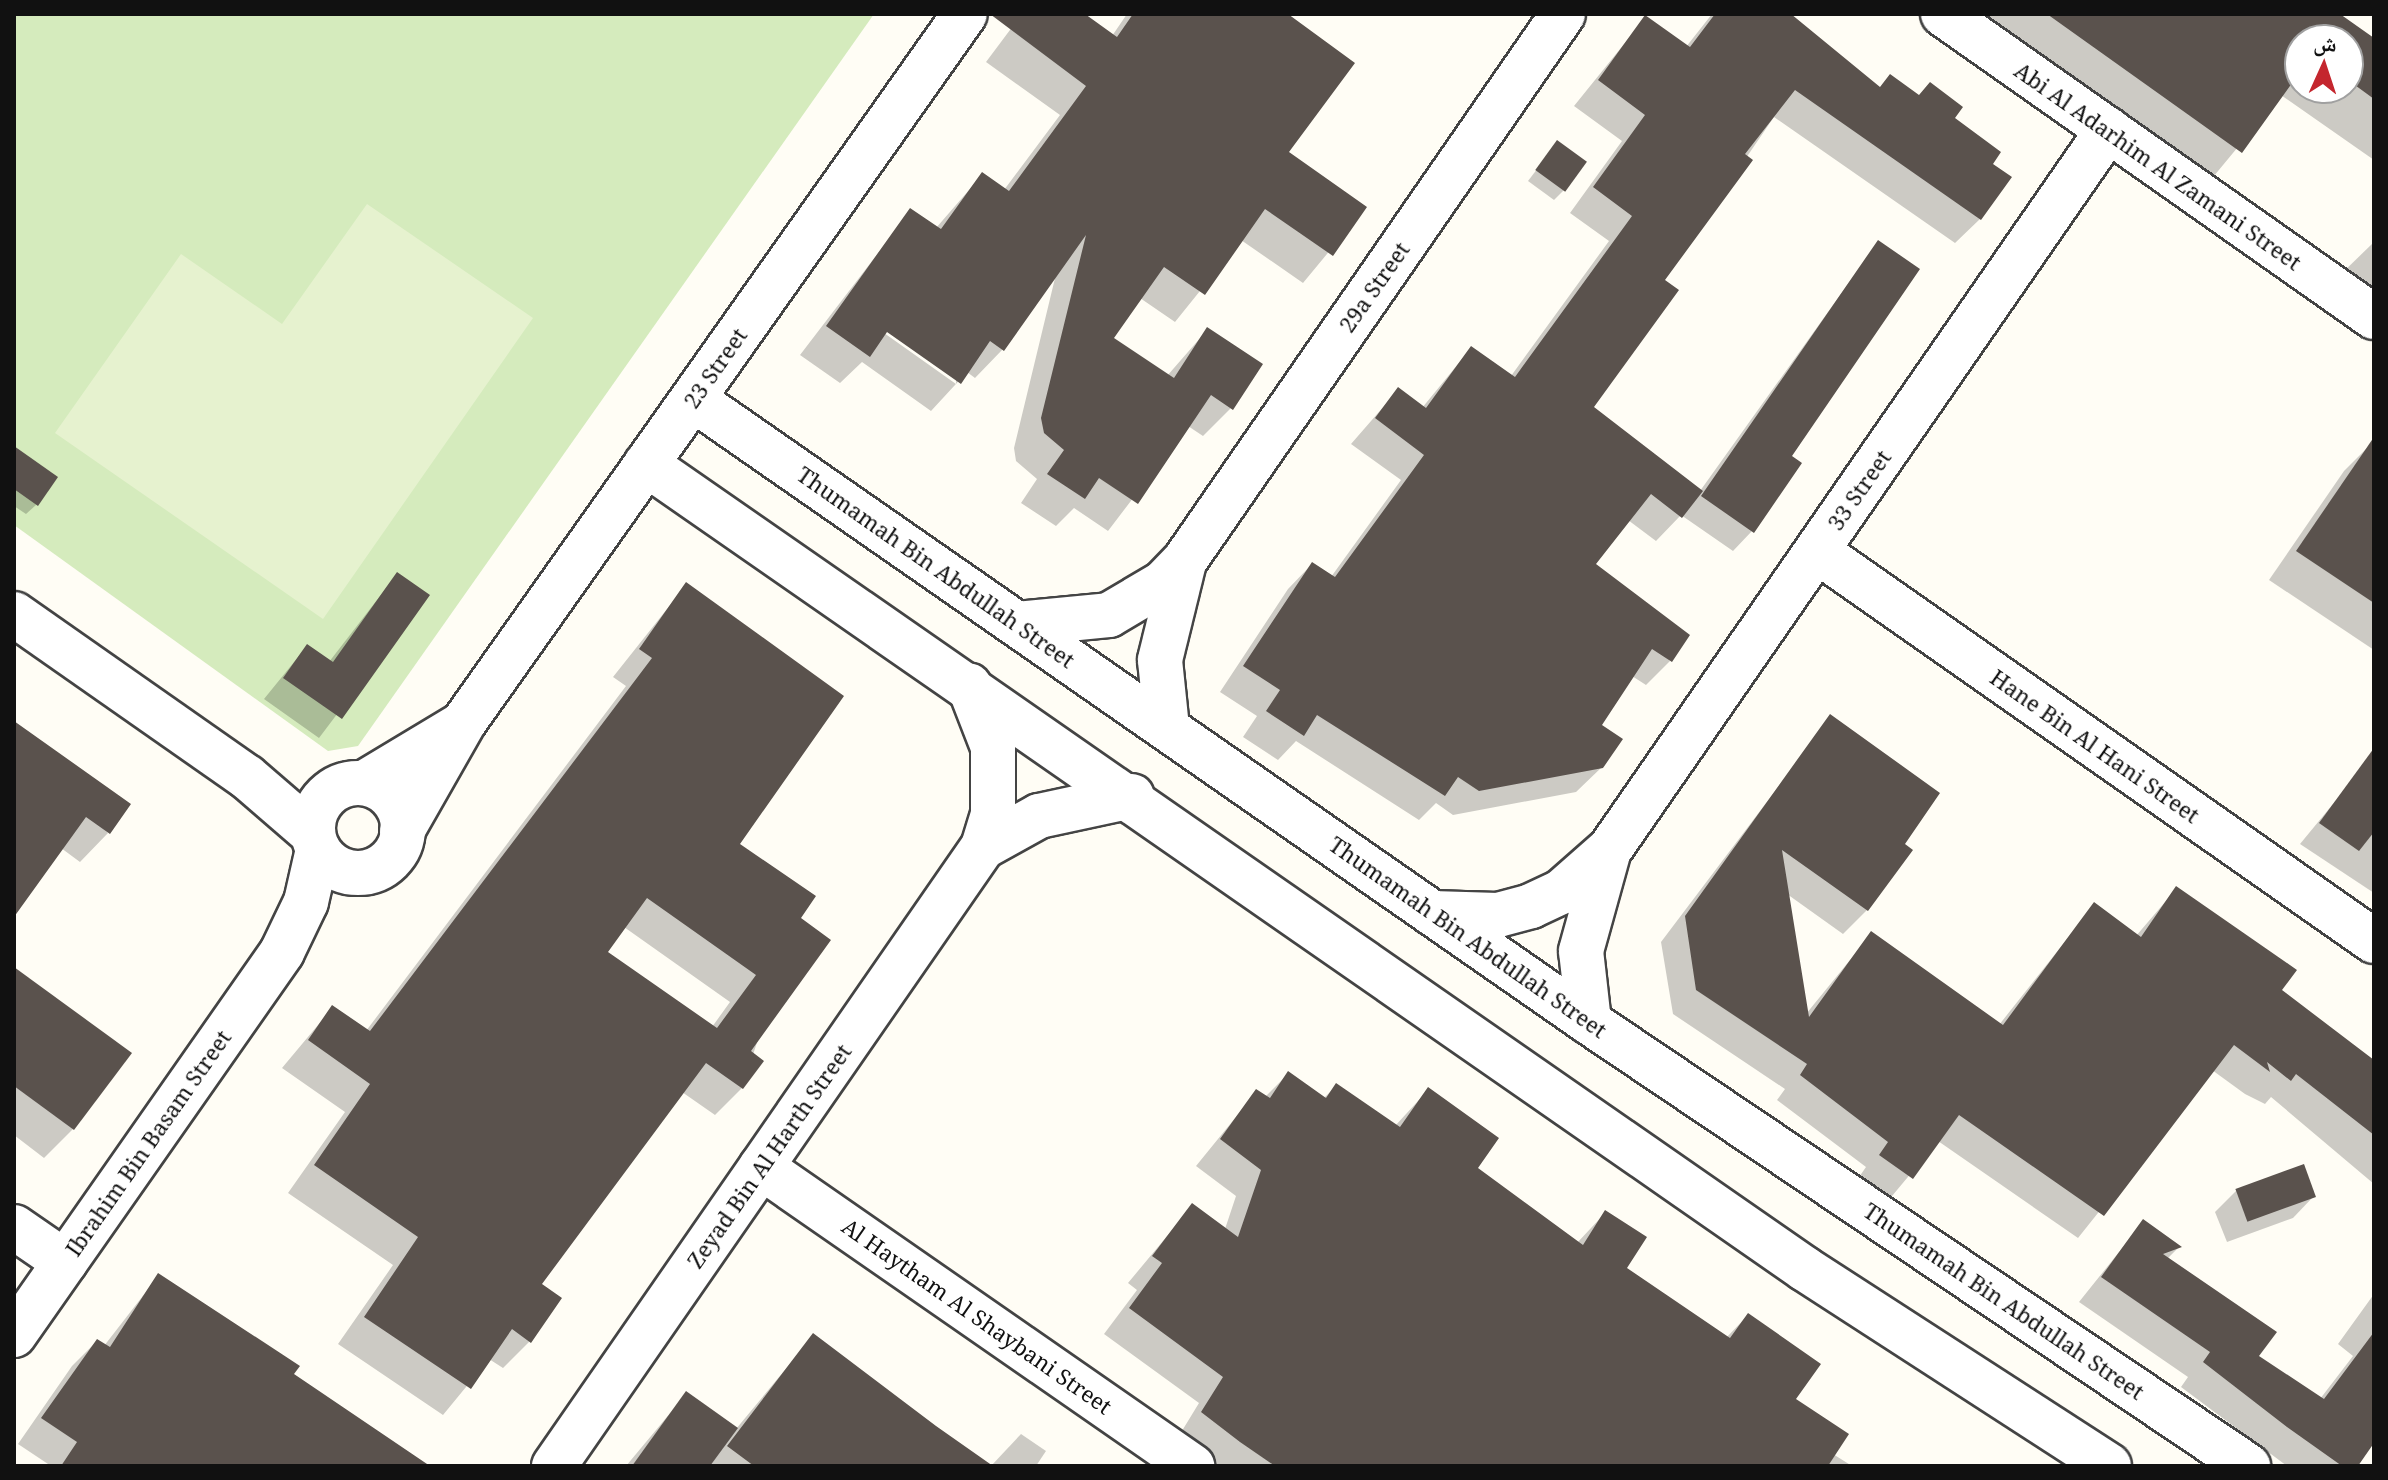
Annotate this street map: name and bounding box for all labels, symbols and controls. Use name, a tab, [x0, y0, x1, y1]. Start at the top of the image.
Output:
north arrow	[2284, 24, 2364, 104]
text: ش	[2313, 26, 2338, 58]
street label: Abi Al Adarhim Al Zamani Street	[2010, 57, 2306, 275]
street label: 29a Street	[1333, 237, 1415, 337]
street label: 23 Street	[678, 323, 752, 413]
street label: 33 Street	[1822, 445, 1896, 535]
street label: Thumamah Bin Abdullah Street	[792, 461, 1080, 673]
street label: Hane Bin Al Hani Street	[1985, 664, 2205, 828]
street label: Thumamah Bin Abdullah Street	[1324, 831, 1612, 1043]
street label: Ibrahim Bin Basam Street	[60, 1025, 236, 1261]
street label: Zeyad Bin Al Harth Street	[682, 1039, 856, 1273]
street label: Thumamah Bin Abdullah Street	[1859, 1197, 2149, 1405]
street label: Al Haytham Al Shaybani Street	[837, 1213, 1117, 1419]

